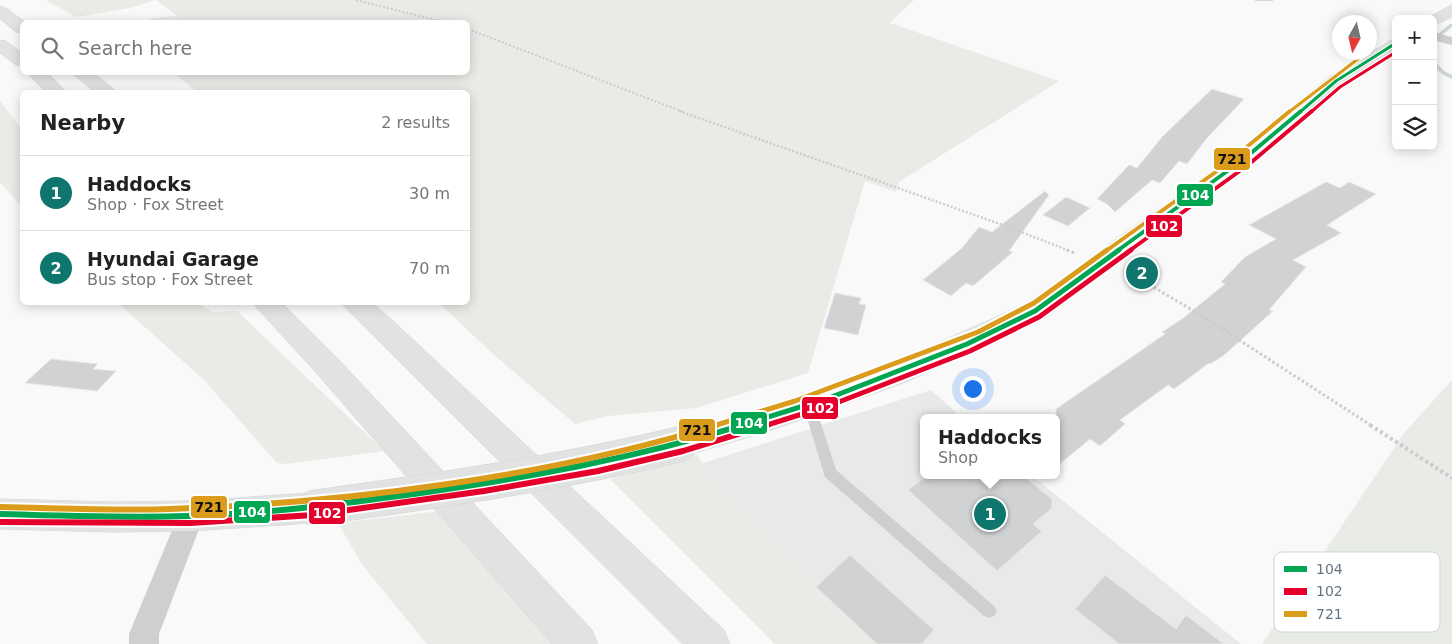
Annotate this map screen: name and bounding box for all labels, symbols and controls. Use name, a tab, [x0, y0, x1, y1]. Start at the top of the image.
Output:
north arrow	[1332, 15, 1377, 60]
map controls	[1392, 15, 1437, 150]
button: +	[1392, 15, 1437, 60]
search box	[20, 20, 470, 75]
icon: search	[38, 34, 66, 62]
text: Search here	[78, 37, 192, 59]
button: −	[1392, 60, 1437, 105]
button: layers	[1392, 105, 1437, 150]
text: Nearby	[40, 111, 125, 135]
text: 2 results	[381, 113, 450, 132]
line badge: 721	[1213, 147, 1251, 171]
text: 721	[1217, 151, 1247, 167]
text: Haddocks	[87, 173, 191, 195]
line badge: 104	[1176, 183, 1214, 207]
text: 1	[50, 184, 62, 203]
text: 30 m	[409, 184, 450, 203]
text: 104	[1180, 187, 1210, 203]
text: Shop · Fox Street	[87, 195, 224, 214]
line badge: 102	[1145, 214, 1183, 238]
text: 102	[1149, 218, 1179, 234]
text: Hyundai Garage	[87, 248, 259, 270]
pin: 2	[1126, 254, 1158, 292]
text: 2	[50, 259, 62, 278]
text: 70 m	[409, 259, 450, 278]
text: Bus stop · Fox Street	[87, 270, 252, 289]
your location	[960, 376, 986, 402]
line badge: 102	[801, 396, 839, 420]
text: 102	[805, 400, 835, 416]
line badge: 104	[730, 411, 768, 435]
popup	[920, 414, 1060, 479]
text: 104	[734, 415, 764, 431]
line badge: 721	[678, 418, 716, 442]
text: 721	[682, 422, 712, 438]
text: Haddocks	[938, 426, 1042, 448]
text: Shop	[938, 448, 978, 467]
line badge: 721	[190, 495, 228, 519]
pin: 1	[974, 495, 1006, 533]
text: 721	[194, 499, 224, 515]
line badge: 104	[233, 500, 271, 524]
line badge: 102	[308, 501, 346, 525]
text: 104	[237, 504, 267, 520]
text: 102	[312, 505, 342, 521]
legend	[1274, 552, 1440, 632]
text: 104	[1316, 561, 1343, 577]
text: 102	[1316, 583, 1343, 599]
text: 721	[1316, 606, 1343, 622]

